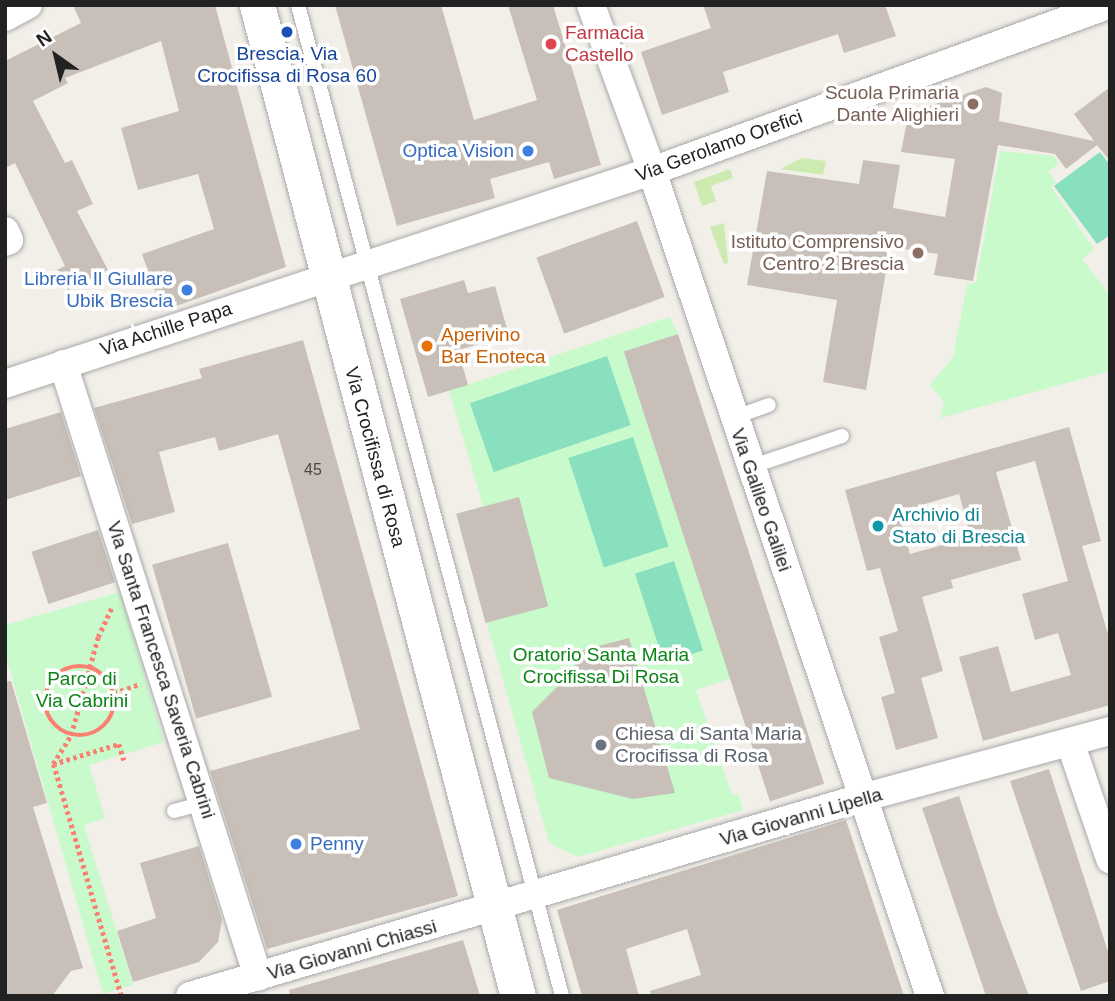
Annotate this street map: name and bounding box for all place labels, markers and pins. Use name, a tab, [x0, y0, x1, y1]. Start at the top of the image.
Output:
place label: Farmacia Castello	[565, 22, 644, 66]
marker: Brescia, Via Crocifissa di Rosa 60	[279, 24, 295, 40]
marker: Farmacia Castello	[543, 36, 559, 52]
place label: Brescia, Via Crocifissa di Rosa 60	[197, 43, 377, 87]
place label: Scuola Primaria Dante Alighieri	[825, 82, 959, 126]
marker: Scuola Primaria Dante Alighieri	[965, 96, 981, 112]
place label: Optica Vision	[402, 140, 514, 162]
marker: Optica Vision	[520, 143, 536, 159]
place label: Istituto Comprensivo Centro 2 Brescia	[731, 231, 904, 275]
marker: Istituto Comprensivo Centro 2 Brescia	[910, 245, 926, 261]
place label: Libreria Il Giullare Ubik Brescia	[24, 268, 173, 312]
marker: Libreria Il Giullare Ubik Brescia	[179, 282, 195, 298]
place label: Aperivino Bar Enoteca	[441, 324, 546, 368]
marker: Aperivino Bar Enoteca	[419, 338, 435, 354]
place label: Archivio di Stato di Brescia	[892, 504, 1025, 548]
marker: Archivio di Stato di Brescia	[870, 518, 886, 534]
place label: Chiesa di Santa Maria Crocifissa di Rosa	[615, 723, 802, 767]
marker: Chiesa di Santa Maria Crocifissa di Rosa	[593, 737, 609, 753]
place label: Penny	[310, 833, 364, 855]
marker: Penny	[288, 836, 304, 852]

